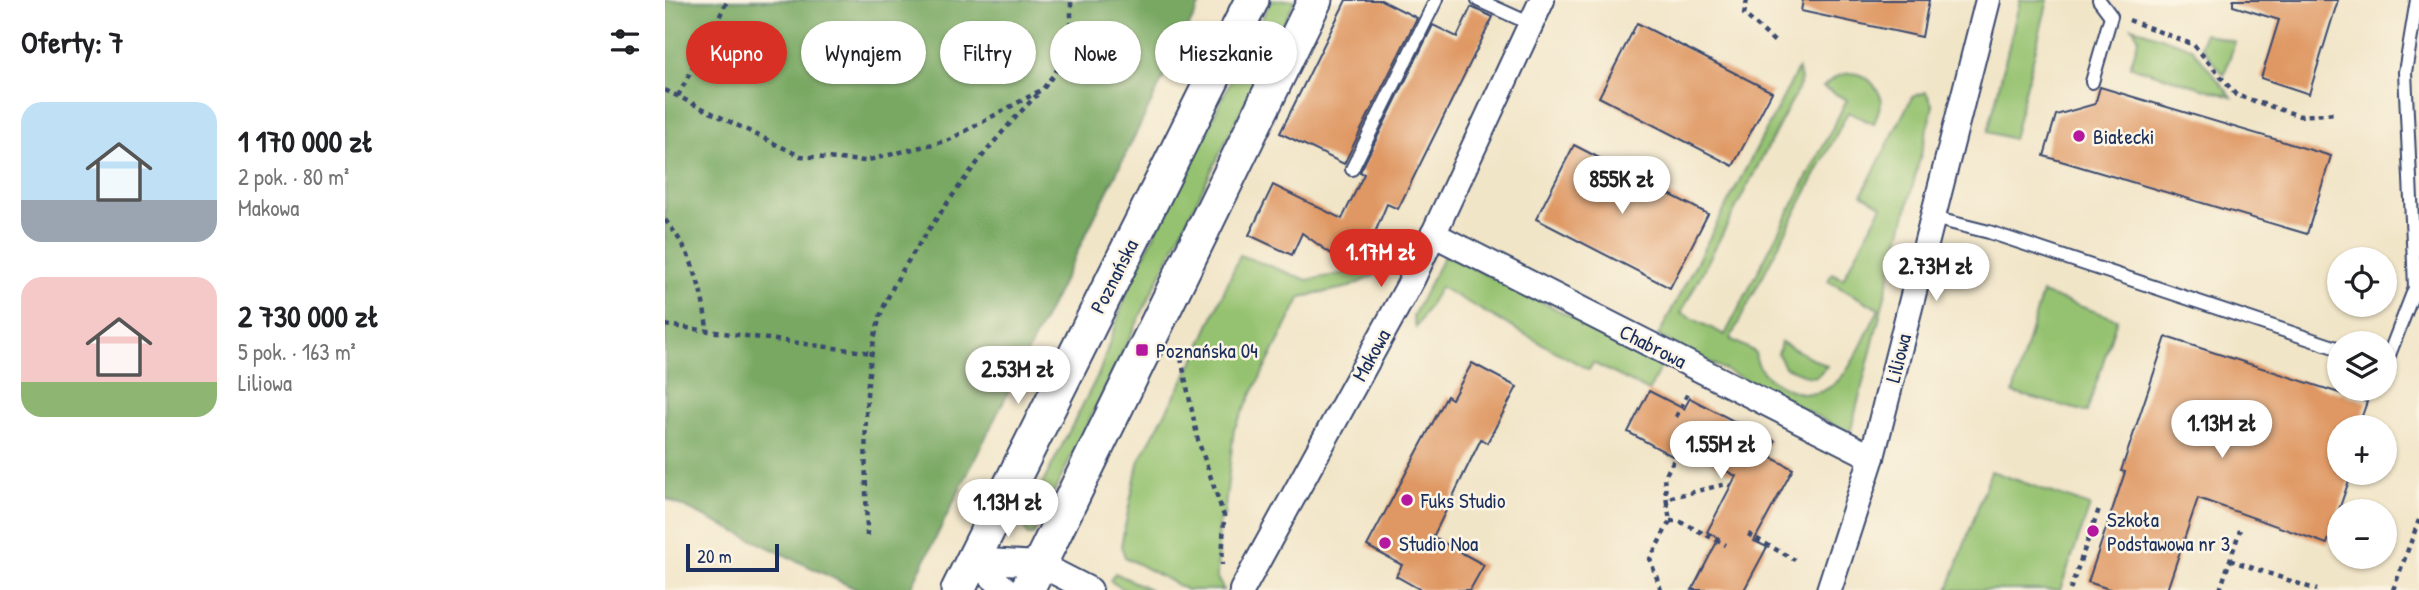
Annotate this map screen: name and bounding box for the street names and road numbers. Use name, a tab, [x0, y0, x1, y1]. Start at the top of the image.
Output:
street label: Poznańska	[1083, 234, 1145, 318]
street label: Chabrowa	[1614, 317, 1692, 375]
street label: Makowa	[1345, 324, 1397, 386]
street label: Liliowa	[1878, 331, 1918, 385]

